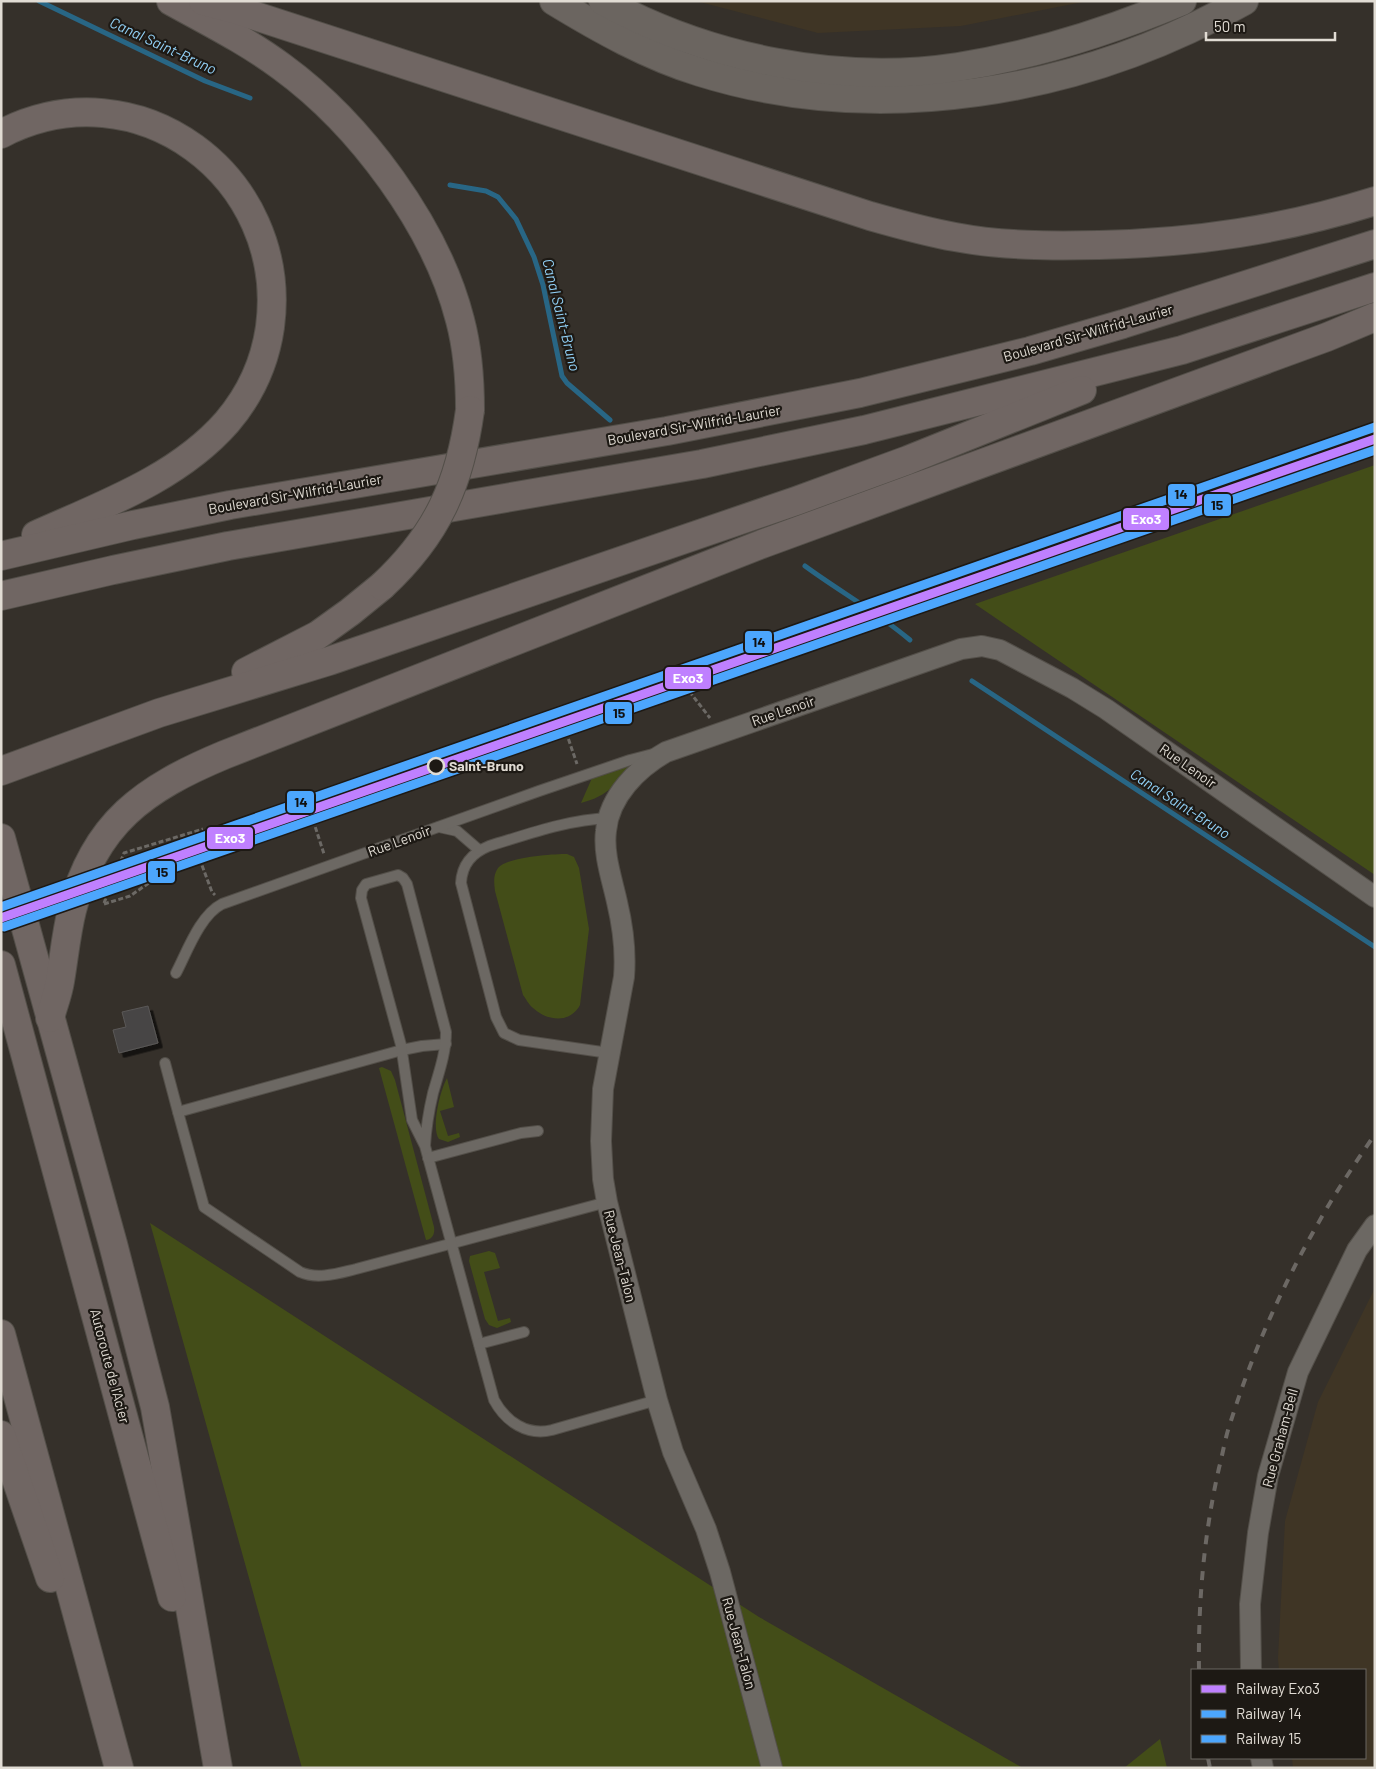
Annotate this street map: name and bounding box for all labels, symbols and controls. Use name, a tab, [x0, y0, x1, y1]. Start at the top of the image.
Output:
scale bar	[1206, 10, 1335, 42]
water label: Canal Saint-Bruno	[107, 13, 220, 78]
text: 50 m	[1214, 17, 1246, 35]
water label: Canal Saint-Bruno	[539, 257, 585, 373]
street label: Boulevard Sir-Wilfrid-Laurier	[1001, 300, 1175, 365]
street label: Boulevard Sir-Wilfrid-Laurier	[606, 401, 782, 448]
street label: Boulevard Sir-Wilfrid-Laurier	[207, 470, 383, 517]
line badge: 14	[1167, 483, 1196, 507]
text: 14	[1174, 485, 1188, 502]
line badge: 15	[1203, 493, 1232, 517]
text: 15	[1211, 496, 1224, 513]
line badge: Exo3	[1122, 507, 1170, 531]
text: Exo3	[1131, 510, 1161, 527]
line badge: 14	[744, 630, 773, 654]
text: 14	[752, 633, 766, 650]
line badge: Exo3	[664, 666, 712, 690]
text: Exo3	[673, 669, 703, 686]
street label: Rue Lenoir	[749, 692, 817, 729]
line badge: 15	[604, 701, 633, 725]
text: 15	[613, 704, 626, 721]
street label: Rue Lenoir	[1157, 740, 1220, 791]
marker: Saint-Bruno	[427, 757, 445, 775]
place label: Saint-Bruno	[449, 757, 524, 774]
water label: Canal Saint-Bruno	[1127, 764, 1234, 842]
line badge: 14	[286, 790, 315, 814]
text: 14	[294, 793, 308, 810]
street label: Rue Lenoir	[365, 821, 433, 860]
line badge: Exo3	[206, 826, 254, 850]
text: Exo3	[215, 829, 245, 846]
line badge: 15	[147, 860, 176, 884]
text: 15	[156, 863, 169, 880]
street label: Rue Jean-Talon	[601, 1208, 640, 1304]
street label: Autoroute de l'Acier	[87, 1307, 134, 1425]
street label: Rue Graham-Bell	[1258, 1387, 1301, 1489]
street label: Rue Jean-Talon	[719, 1595, 760, 1691]
legend	[1191, 1669, 1366, 1759]
text: Railway Exo3	[1236, 1679, 1320, 1697]
text: Railway 14	[1236, 1704, 1302, 1722]
text: Railway 15	[1236, 1729, 1301, 1747]

